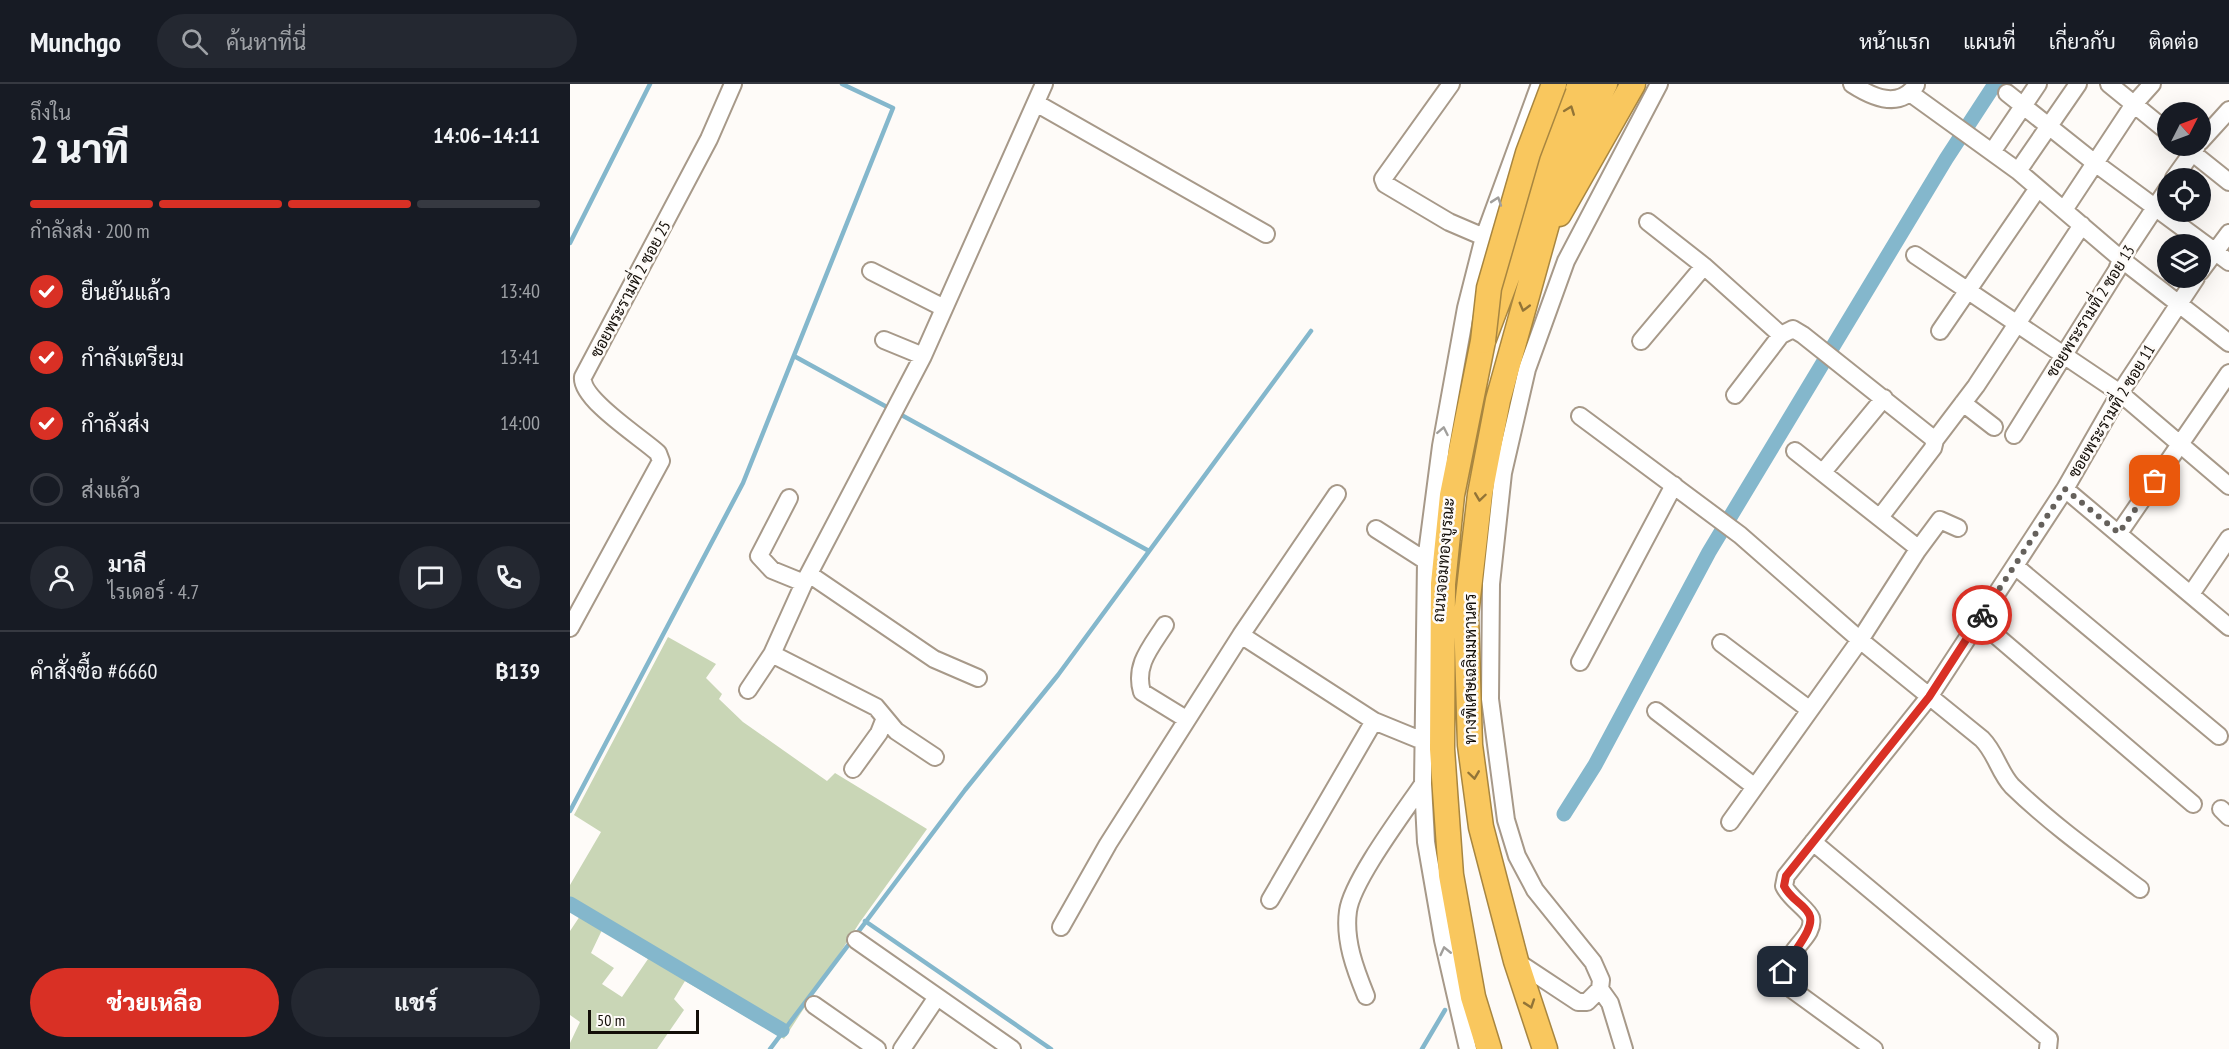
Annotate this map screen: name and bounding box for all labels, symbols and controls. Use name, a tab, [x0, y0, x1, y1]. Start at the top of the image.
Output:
search box	[157, 14, 577, 68]
text: Munchgo	[30, 23, 121, 60]
icon: search	[178, 25, 211, 58]
text: ค้นหาที่นี่	[226, 28, 306, 56]
text: หน้าแรก	[1859, 28, 1930, 55]
text: แผนที่	[1963, 28, 2016, 55]
text: เกี่ยวกับ	[2049, 28, 2116, 55]
text: ติดต่อ	[2149, 28, 2199, 55]
text: ถึงใน	[30, 100, 71, 126]
north arrow	[2157, 102, 2211, 156]
map controls	[2157, 102, 2211, 288]
one-way arrow	[1563, 105, 1576, 115]
text: 14:06–14:11	[433, 121, 540, 149]
text: 2 นาที	[30, 123, 129, 174]
button: locate	[2157, 168, 2211, 222]
one-way arrow	[1490, 196, 1502, 207]
street label: ซอยพระรามที่ 2 ซอย 25	[582, 215, 675, 361]
text: กำลังส่ง · 200 m	[30, 218, 150, 244]
button: layers	[2157, 234, 2211, 288]
street label: ซอยพระรามที่ 2 ซอย 13	[2038, 239, 2139, 381]
icon: check	[30, 275, 63, 308]
text: ยืนยันแล้ว	[81, 278, 171, 306]
text: 13:40	[500, 278, 540, 304]
one-way arrow	[1518, 302, 1531, 312]
street label: ซอยพระรามที่ 2 ซอย 11	[2060, 339, 2159, 481]
icon: check	[30, 341, 63, 374]
text: กำลังเตรียม	[81, 344, 184, 372]
text: 13:41	[500, 344, 540, 370]
icon: check	[30, 407, 63, 440]
text: กำลังส่ง	[81, 410, 150, 438]
text: 14:00	[500, 410, 540, 436]
one-way arrow	[1437, 427, 1449, 436]
pin	[2129, 455, 2180, 506]
icon: bag	[2138, 464, 2171, 497]
text: ส่งแล้ว	[81, 476, 141, 504]
one-way arrow	[1474, 492, 1486, 501]
street label: ถนนจอมทองบูรณะ	[1428, 497, 1460, 623]
button: person	[30, 546, 93, 609]
button: chat	[399, 546, 462, 609]
button: phone	[477, 546, 540, 609]
text: มาลี	[108, 550, 146, 578]
text: ไรเดอร์ · 4.7	[108, 579, 199, 605]
courier	[1952, 585, 2012, 645]
street label: ทางพิเศษเฉลิมมหานคร	[1460, 593, 1480, 745]
icon: bike	[1966, 599, 1999, 632]
text: คำสั่งซื้อ #6660	[30, 657, 157, 685]
text: ฿139	[495, 657, 540, 685]
one-way arrow	[1467, 770, 1479, 779]
one-way arrow	[1440, 946, 1453, 956]
pin	[1757, 946, 1808, 997]
icon: home	[1766, 955, 1799, 988]
button: ช่วยเหลือ	[30, 968, 279, 1037]
button: แชร์	[291, 968, 540, 1037]
one-way arrow	[1523, 998, 1536, 1009]
scale bar	[588, 1007, 699, 1034]
text: 50 m	[597, 1010, 625, 1030]

